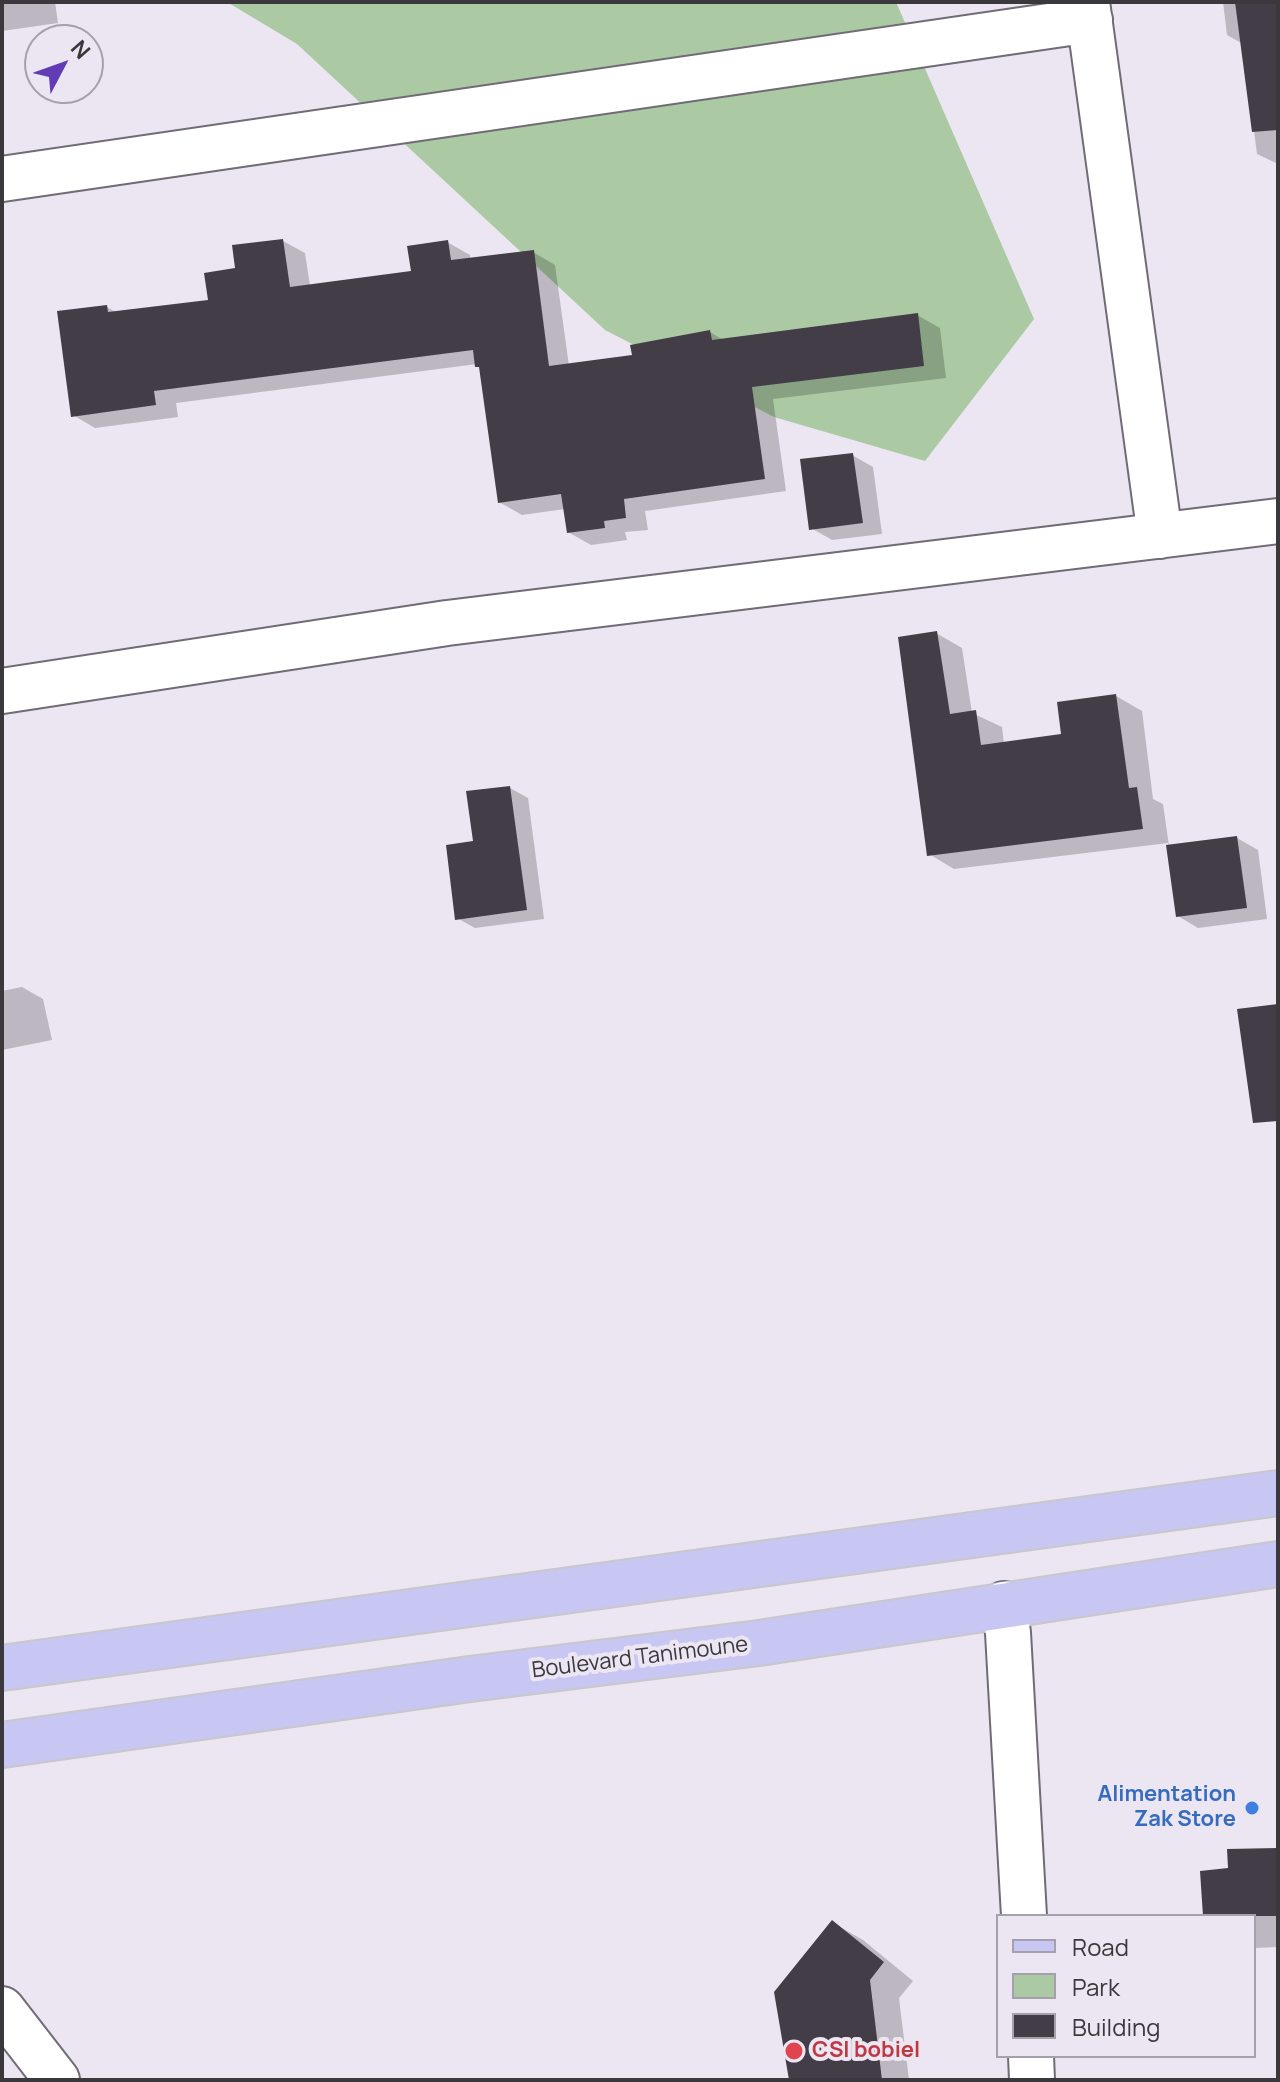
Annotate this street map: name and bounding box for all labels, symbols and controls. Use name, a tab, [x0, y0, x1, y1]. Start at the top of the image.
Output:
north arrow	[24, 24, 104, 104]
text: N	[64, 34, 97, 65]
street label: Boulevard Tanimoune	[530, 1632, 750, 1684]
place label: Alimentation Zak Store	[1097, 1782, 1236, 1834]
marker: Alimentation Zak Store	[1243, 1799, 1261, 1817]
legend	[996, 1914, 1256, 2058]
text: Road	[1072, 1930, 1129, 1963]
text: Park	[1072, 1970, 1120, 2003]
text: Building	[1072, 2010, 1160, 2043]
place label: CSI bobiel	[812, 2038, 920, 2064]
marker: CSI bobiel	[783, 2040, 805, 2062]

